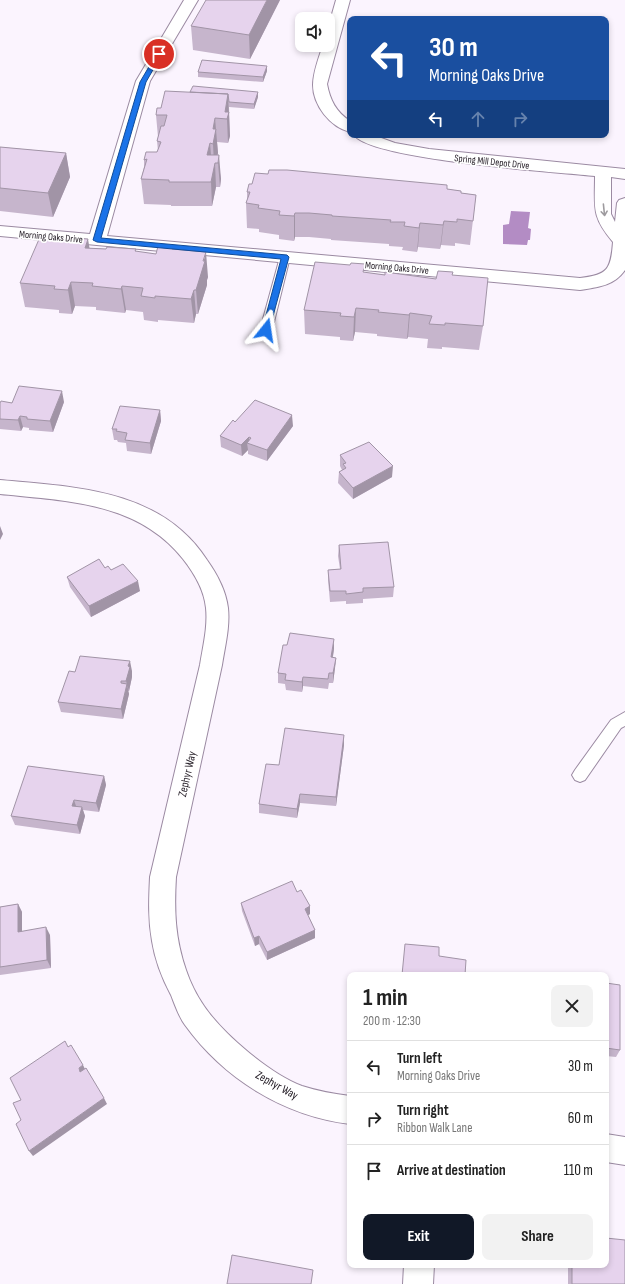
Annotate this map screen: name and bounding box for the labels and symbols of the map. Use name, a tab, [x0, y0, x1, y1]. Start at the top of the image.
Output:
pin	[142, 37, 176, 71]
street label: Spring Mill Depot Drive	[454, 152, 530, 172]
one-way arrow	[600, 203, 608, 216]
street label: Morning Oaks Drive	[19, 228, 83, 246]
street label: Morning Oaks Drive	[365, 259, 429, 277]
position arrow	[245, 309, 287, 351]
street label: Zephyr Way	[175, 750, 200, 798]
street label: Zephyr Way	[253, 1068, 301, 1103]

